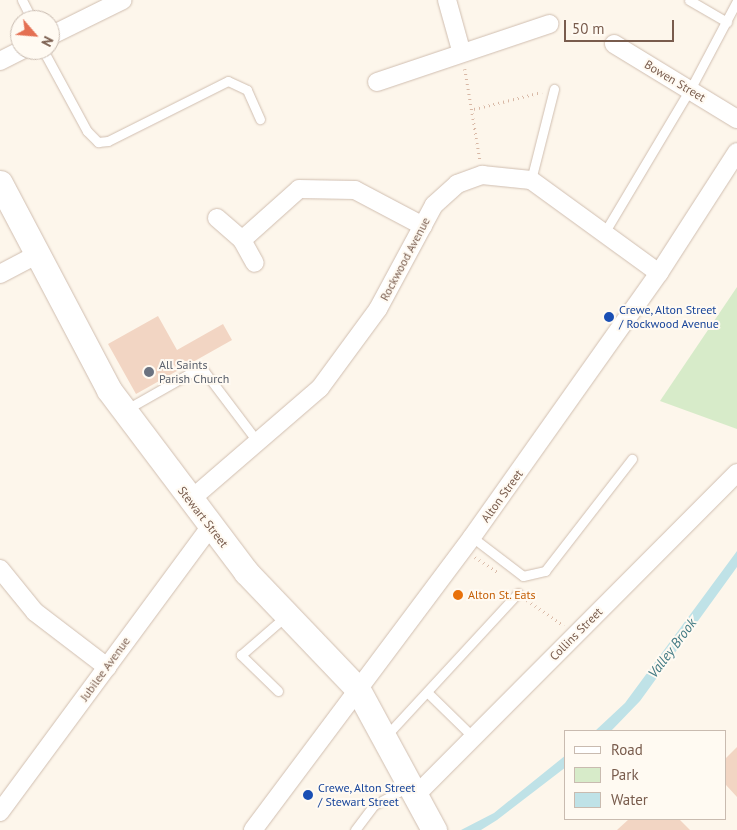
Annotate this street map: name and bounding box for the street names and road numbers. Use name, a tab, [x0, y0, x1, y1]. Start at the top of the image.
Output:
street label: Bowen Street	[642, 57, 708, 105]
street label: Rockwood Avenue	[377, 215, 433, 303]
street label: Alton Street	[478, 467, 526, 525]
street label: Stewart Street	[175, 484, 231, 550]
street label: Collins Street	[547, 605, 605, 663]
street label: Jubilee Avenue	[77, 634, 133, 704]

